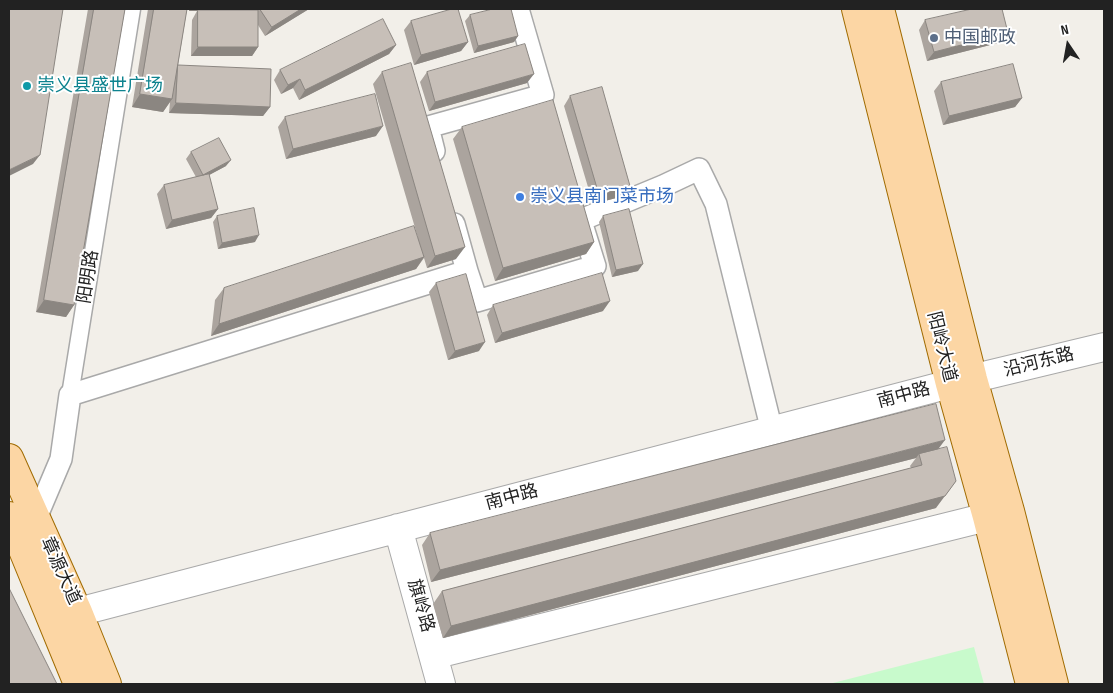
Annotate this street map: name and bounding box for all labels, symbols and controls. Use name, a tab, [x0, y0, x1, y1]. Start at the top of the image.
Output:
north arrow	[1043, 20, 1093, 70]
text: N	[1059, 21, 1070, 39]
place label: 中国邮政	[944, 27, 1016, 49]
marker: 中国邮政	[928, 32, 940, 44]
place label: 崇义县盛世广场	[37, 75, 163, 97]
marker: 崇义县盛世广场	[21, 80, 33, 92]
place label: 崇义县南门菜市场	[530, 186, 674, 208]
marker: 崇义县南门菜市场	[514, 191, 526, 203]
street label: 阳明路	[74, 249, 104, 305]
street label: 阳岭大道	[922, 309, 960, 385]
street label: 沿河东路	[1001, 344, 1077, 382]
street label: 南中路	[875, 379, 933, 413]
street label: 南中路	[483, 481, 541, 515]
street label: 章源大道	[35, 534, 85, 608]
street label: 旗岭路	[402, 577, 438, 635]

